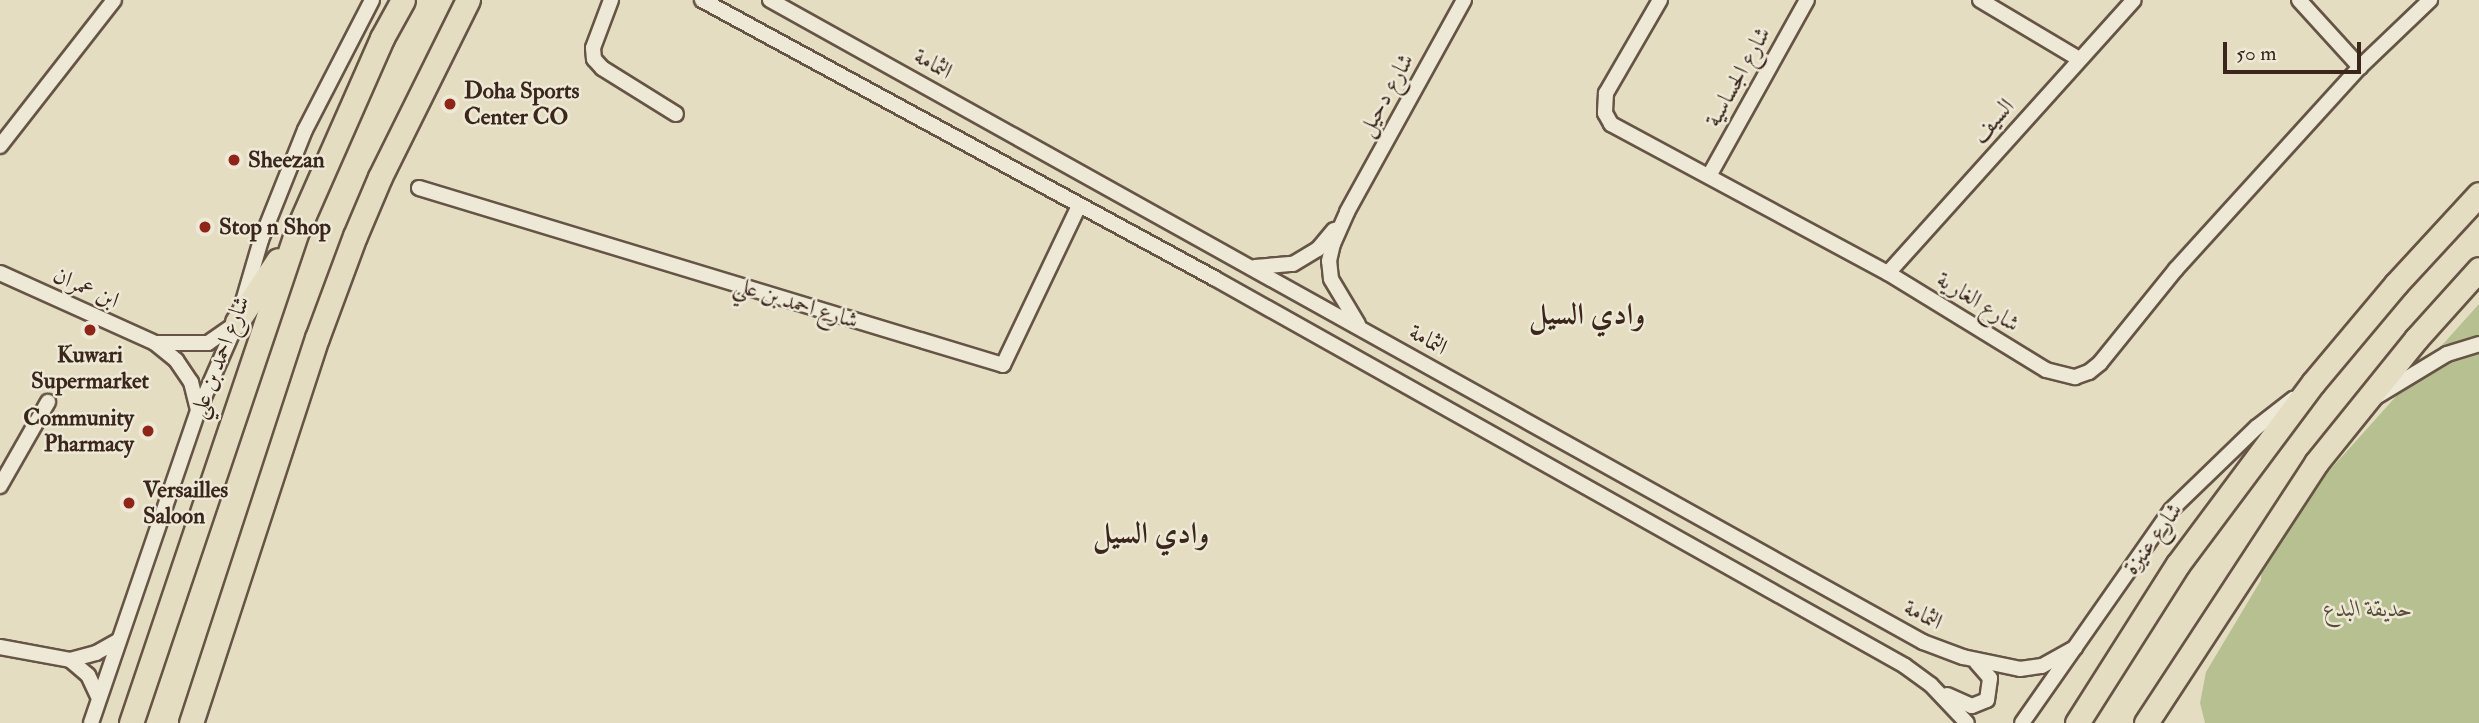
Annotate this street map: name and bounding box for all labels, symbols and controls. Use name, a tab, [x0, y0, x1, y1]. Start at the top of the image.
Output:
street label: شارع الجساسية	[1699, 22, 1777, 132]
scale bar	[2227, 28, 2365, 72]
text: 50 m	[2236, 40, 2277, 67]
street label: الثمامة	[909, 42, 957, 86]
street label: شارع دحيل	[1352, 49, 1420, 141]
place label: Doha Sports Center CO	[464, 77, 579, 131]
street label: السيف	[1966, 93, 2020, 149]
marker: Doha Sports Center CO	[442, 96, 458, 112]
place label: Sheezan	[248, 146, 325, 174]
marker: Sheezan	[226, 152, 242, 168]
place label: Stop n Shop	[219, 213, 331, 241]
marker: Stop n Shop	[197, 219, 213, 235]
street label: ابن عمران	[49, 261, 123, 315]
street label: شارع الغارية	[1931, 266, 2025, 338]
street label: شارع احمد بن علي	[731, 271, 861, 335]
street label: شارع احمد بن علي	[184, 292, 256, 422]
district label: وادي السيل	[1529, 297, 1645, 333]
street label: الثمامة	[1404, 318, 1452, 362]
marker: Kuwari Supermarket	[82, 322, 98, 338]
place label: Kuwari Supermarket	[31, 341, 149, 395]
place label: Community Pharmacy	[23, 404, 134, 458]
marker: Community Pharmacy	[140, 423, 156, 439]
place label: Versailles Saloon	[143, 476, 228, 530]
marker: Versailles Saloon	[121, 495, 137, 511]
street label: شارع عنيزة	[2118, 498, 2188, 580]
district label: وادي السيل	[1093, 516, 1209, 552]
street label: الثمامة	[1899, 594, 1947, 636]
park label: حديقة البدع	[2323, 595, 2413, 623]

